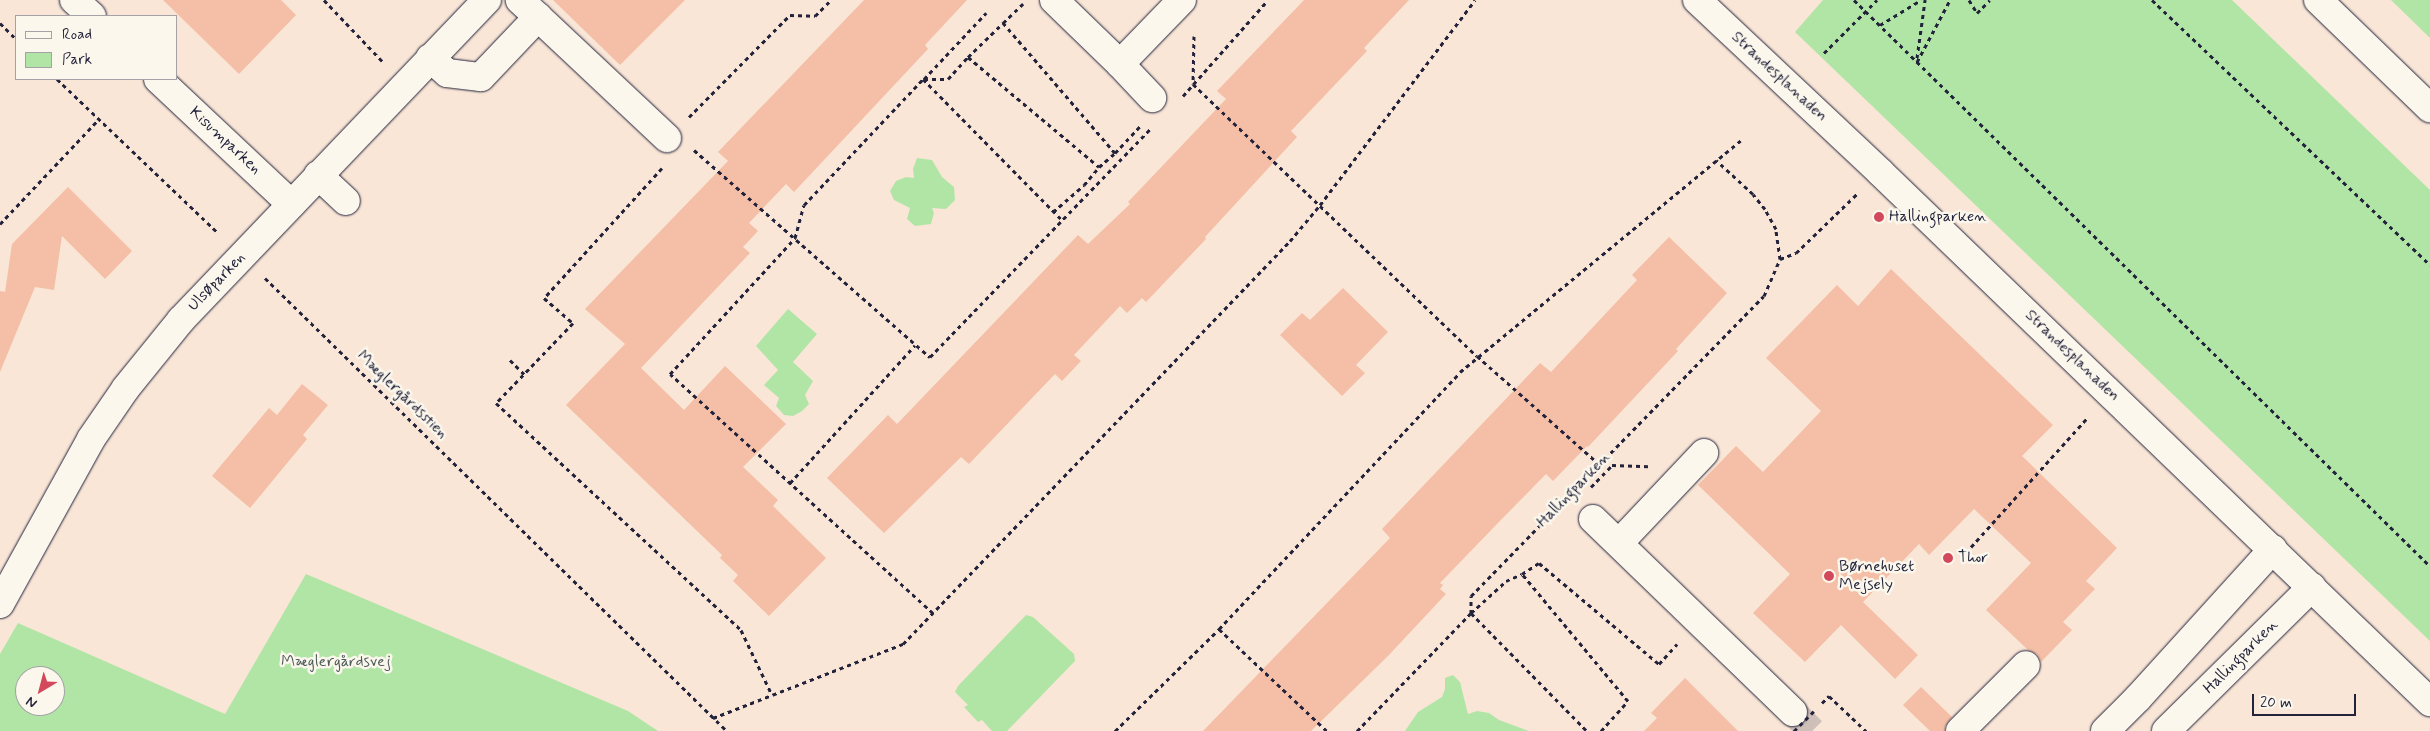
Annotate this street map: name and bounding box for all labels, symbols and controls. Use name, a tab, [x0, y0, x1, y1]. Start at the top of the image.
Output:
legend	[15, 15, 178, 80]
text: Road	[62, 25, 92, 45]
street label: Strandesplanaden	[1727, 28, 1831, 126]
text: Park	[62, 50, 92, 70]
street label: Kisumparken	[185, 103, 265, 179]
place label: Hallingparken	[1889, 207, 1987, 227]
marker: Hallingparken	[1873, 211, 1885, 223]
street label: Ulsøparken	[184, 249, 250, 315]
street label: Strandesplanaden	[2021, 306, 2123, 406]
street label: Mæglergårdsstien	[353, 347, 451, 443]
street label: Hallingparken	[1533, 448, 1615, 532]
place label: Thor	[1958, 548, 1988, 568]
marker: Thor	[1942, 552, 1954, 564]
place label: Børnehuset Mejsely	[1839, 557, 1914, 595]
marker: Børnehuset Mejsely	[1823, 570, 1835, 582]
street label: Hallingparken	[2200, 616, 2282, 698]
park label: Mæglergårdsvej	[281, 652, 391, 672]
north arrow	[15, 666, 65, 716]
scale bar	[2255, 684, 2359, 716]
text: N	[22, 692, 41, 712]
text: 20 m	[2260, 693, 2292, 713]

